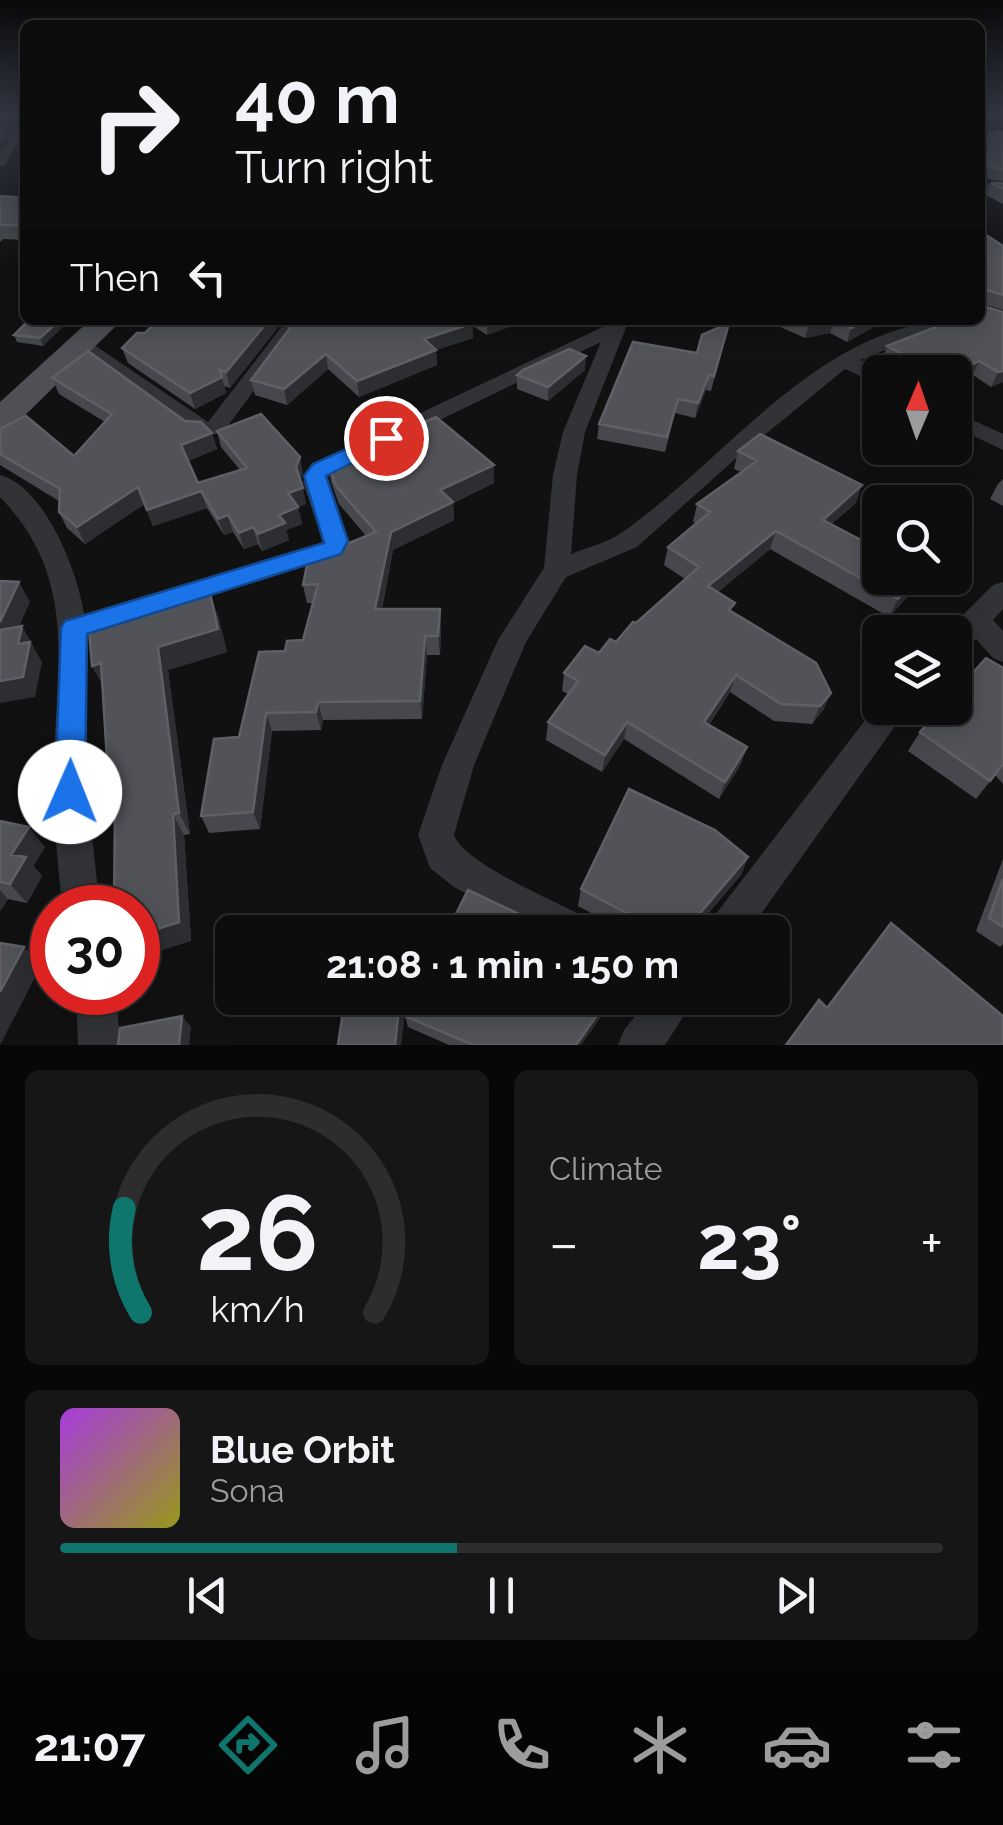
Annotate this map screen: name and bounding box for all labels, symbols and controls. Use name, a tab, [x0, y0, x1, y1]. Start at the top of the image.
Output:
text: 40 m	[235, 57, 400, 139]
icon: right	[70, 60, 200, 190]
text: Turn right	[235, 141, 433, 194]
icon: left	[180, 250, 235, 305]
text: Then	[70, 255, 160, 300]
north arrow	[862, 355, 972, 465]
map controls	[862, 355, 972, 725]
pin	[344, 396, 429, 481]
icon: arrive	[359, 411, 414, 466]
button: search	[862, 485, 972, 595]
button: layers	[862, 615, 972, 725]
position arrow	[18, 740, 122, 844]
speed limit sign: 30	[30, 885, 160, 1015]
text: 21:08 · 1 min · 150 m	[326, 942, 679, 987]
text: Climate	[549, 1150, 663, 1187]
text: 26	[196, 1172, 318, 1294]
text: 23°	[697, 1198, 802, 1287]
text: −	[549, 1211, 579, 1276]
text: +	[920, 1211, 943, 1276]
text: km/h	[210, 1288, 304, 1330]
text: Blue Orbit	[210, 1427, 395, 1472]
text: Sona	[210, 1472, 285, 1509]
icon: previous	[180, 1568, 235, 1623]
icon: pause	[474, 1568, 529, 1623]
icon: next	[768, 1568, 823, 1623]
icon: directions	[213, 1710, 283, 1780]
icon: music	[350, 1710, 420, 1780]
icon: phone	[487, 1710, 557, 1780]
icon: climate	[625, 1710, 695, 1780]
icon: car	[762, 1710, 832, 1780]
icon: filters	[899, 1710, 969, 1780]
text: 21:07	[34, 1719, 145, 1772]

